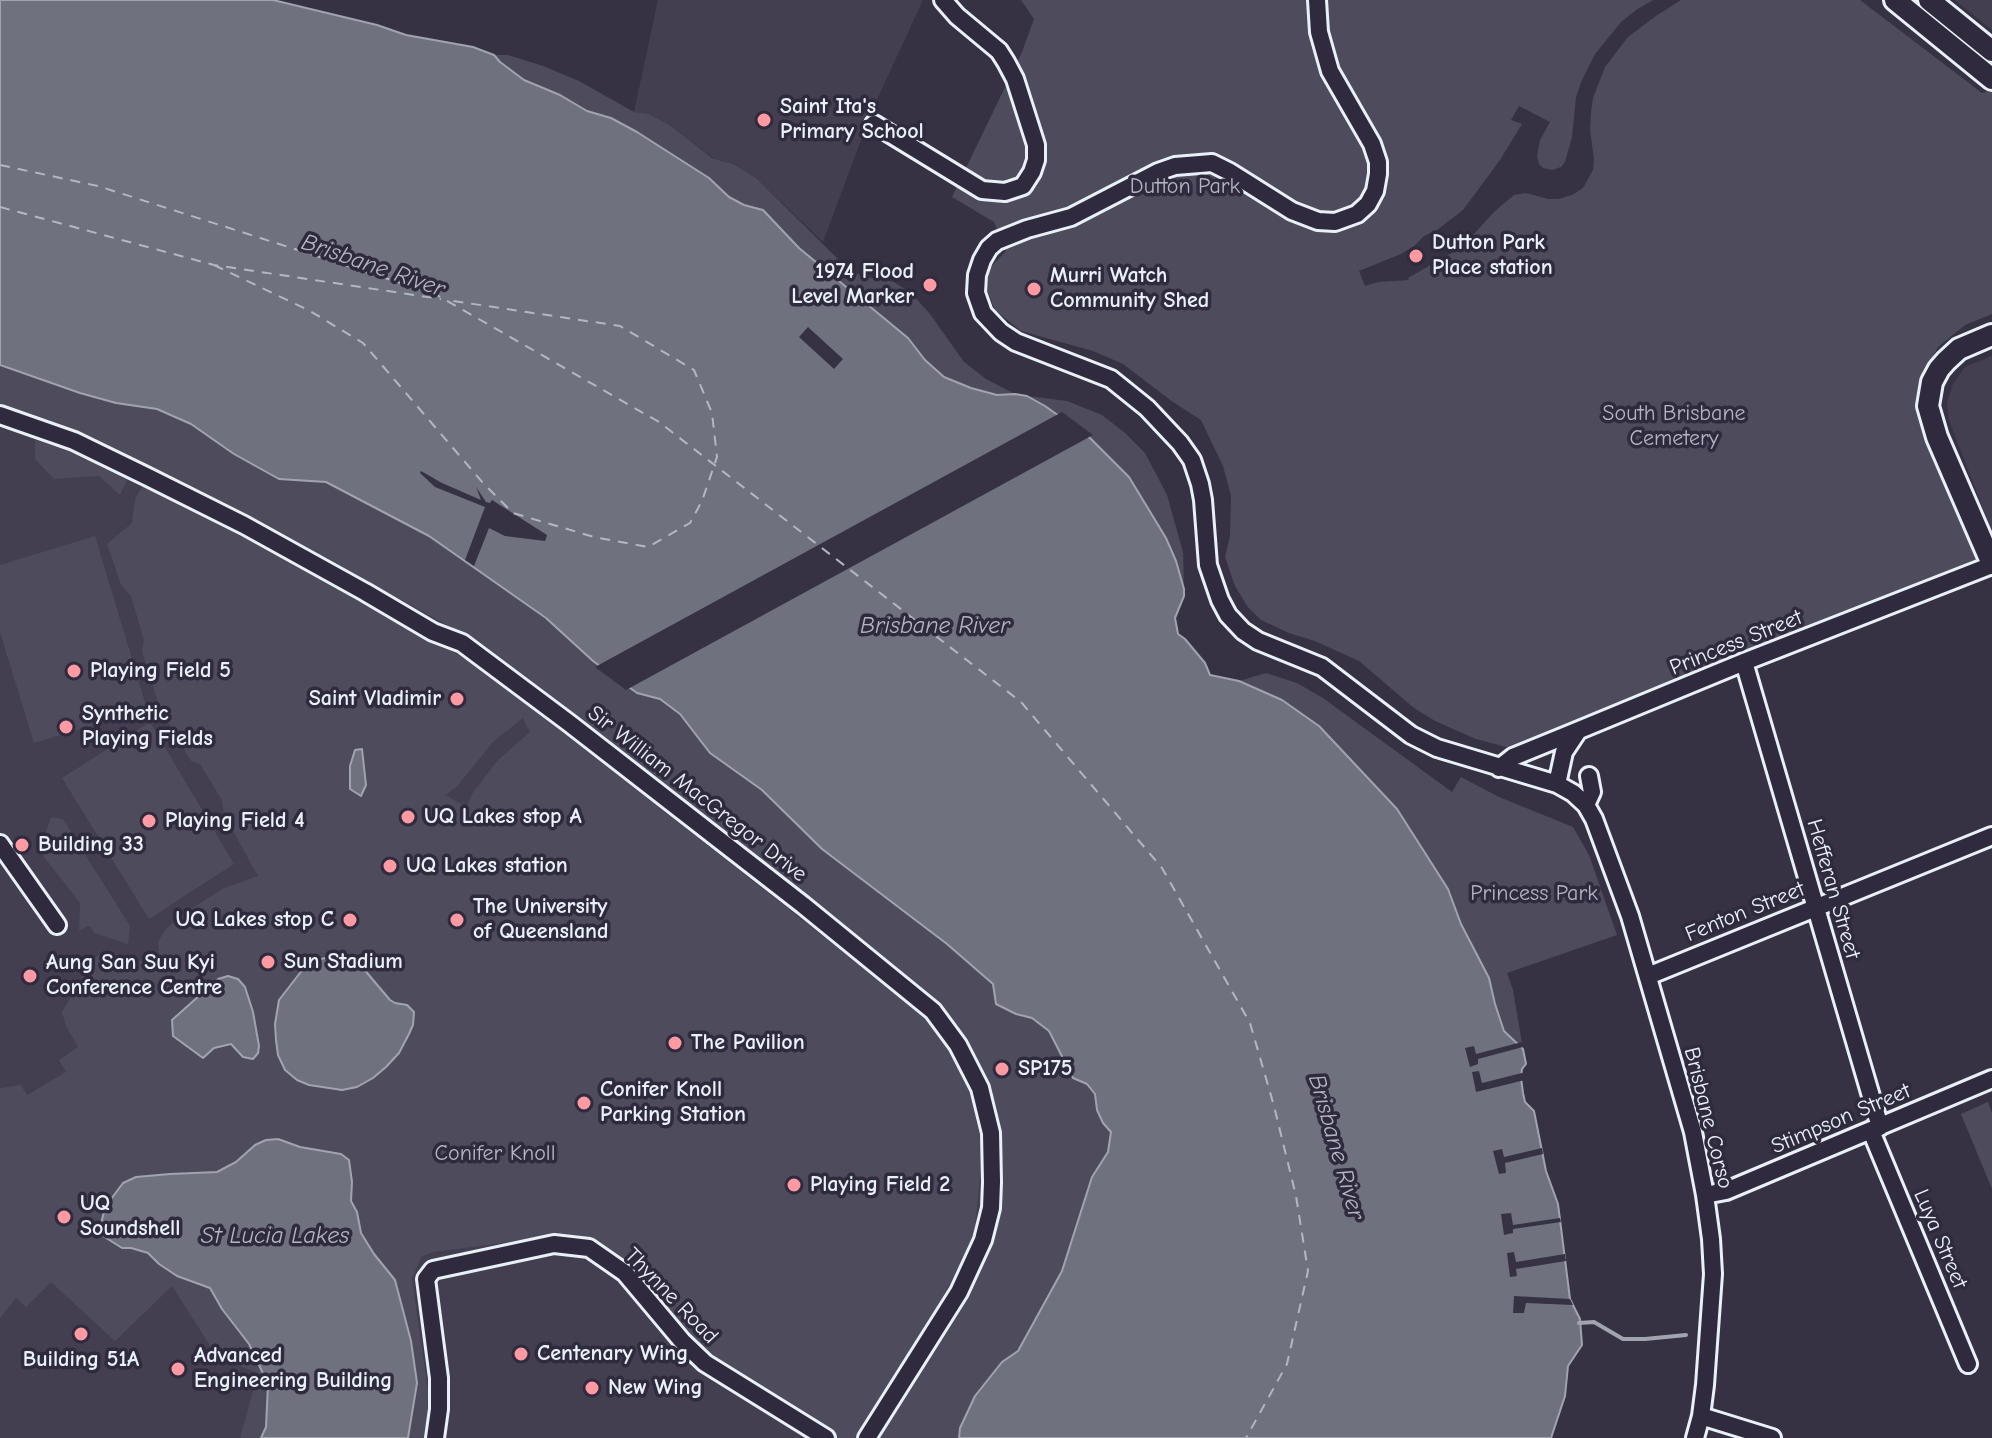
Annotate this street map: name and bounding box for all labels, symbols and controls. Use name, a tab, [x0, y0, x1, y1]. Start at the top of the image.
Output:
place label: Saint Ita's Primary School	[780, 94, 924, 146]
marker: Saint Ita's Primary School	[755, 111, 773, 129]
park label: Dutton Park	[1130, 174, 1240, 200]
water label: Brisbane River	[298, 228, 448, 304]
place label: Dutton Park Place station	[1432, 230, 1553, 282]
marker: Dutton Park Place station	[1407, 247, 1425, 265]
place label: 1974 Flood Level Marker	[791, 259, 914, 310]
place label: Murri Watch Community Shed	[1050, 263, 1209, 314]
marker: 1974 Flood Level Marker	[921, 276, 939, 294]
marker: Murri Watch Community Shed	[1025, 280, 1043, 298]
park label: South Brisbane Cemetery	[1602, 401, 1746, 452]
street label: Princess Street	[1666, 604, 1806, 682]
water label: Brisbane River	[860, 612, 1010, 640]
place label: Playing Field 5	[90, 658, 231, 684]
marker: Playing Field 5	[65, 662, 83, 680]
place label: Saint Vladimir	[309, 686, 441, 712]
marker: Saint Vladimir	[448, 690, 466, 708]
street label: Sir William MacGregor Drive	[582, 700, 812, 888]
place label: Synthetic Playing Fields	[82, 701, 213, 752]
marker: Synthetic Playing Fields	[57, 718, 75, 736]
place label: UQ Lakes stop A	[424, 804, 582, 830]
place label: Playing Field 4	[165, 808, 305, 834]
marker: UQ Lakes stop A	[399, 808, 417, 826]
marker: Playing Field 4	[140, 812, 158, 830]
street label: Hefferan Street	[1800, 816, 1866, 962]
place label: Building 33	[38, 832, 144, 858]
marker: Building 33	[13, 836, 31, 854]
place label: UQ Lakes station	[406, 853, 568, 879]
marker: UQ Lakes station	[381, 857, 399, 875]
street label: Fenton Street	[1681, 876, 1809, 948]
park label: Princess Park	[1470, 881, 1598, 907]
place label: The University of Queensland	[473, 894, 609, 946]
place label: UQ Lakes stop C	[175, 907, 334, 933]
marker: UQ Lakes stop C	[341, 911, 359, 929]
marker: The University of Queensland	[448, 911, 466, 929]
place label: Sun Stadium	[284, 949, 403, 975]
place label: Aung San Suu Kyi Conference Centre	[46, 950, 222, 1002]
marker: Sun Stadium	[259, 953, 277, 971]
marker: Aung San Suu Kyi Conference Centre	[21, 967, 39, 985]
place label: The Pavilion	[691, 1030, 805, 1056]
marker: The Pavilion	[666, 1034, 684, 1052]
street label: Brisbane Corso	[1678, 1045, 1738, 1191]
place label: SP175	[1018, 1056, 1072, 1082]
marker: SP175	[993, 1060, 1011, 1078]
water label: Brisbane River	[1302, 1071, 1370, 1223]
place label: Conifer Knoll Parking Station	[600, 1077, 746, 1128]
street label: Stimpson Street	[1768, 1078, 1914, 1160]
marker: Conifer Knoll Parking Station	[575, 1094, 593, 1112]
park label: Conifer Knoll	[435, 1141, 555, 1167]
place label: Playing Field 2	[810, 1172, 950, 1198]
marker: Playing Field 2	[785, 1176, 803, 1194]
street label: Luya Street	[1907, 1185, 1973, 1293]
place label: UQ Soundshell	[80, 1191, 180, 1242]
marker: UQ Soundshell	[55, 1208, 73, 1226]
water label: St Lucia Lakes	[201, 1222, 349, 1250]
street label: Thynne Road	[619, 1242, 723, 1350]
marker: Building 51A	[72, 1325, 90, 1343]
place label: Centenary Wing	[537, 1341, 688, 1367]
place label: Advanced Engineering Building	[194, 1343, 392, 1394]
marker: Centenary Wing	[512, 1345, 530, 1363]
place label: Building 51A	[23, 1347, 139, 1373]
marker: Advanced Engineering Building	[169, 1360, 187, 1378]
place label: New Wing	[608, 1375, 703, 1401]
marker: New Wing	[583, 1379, 601, 1397]

